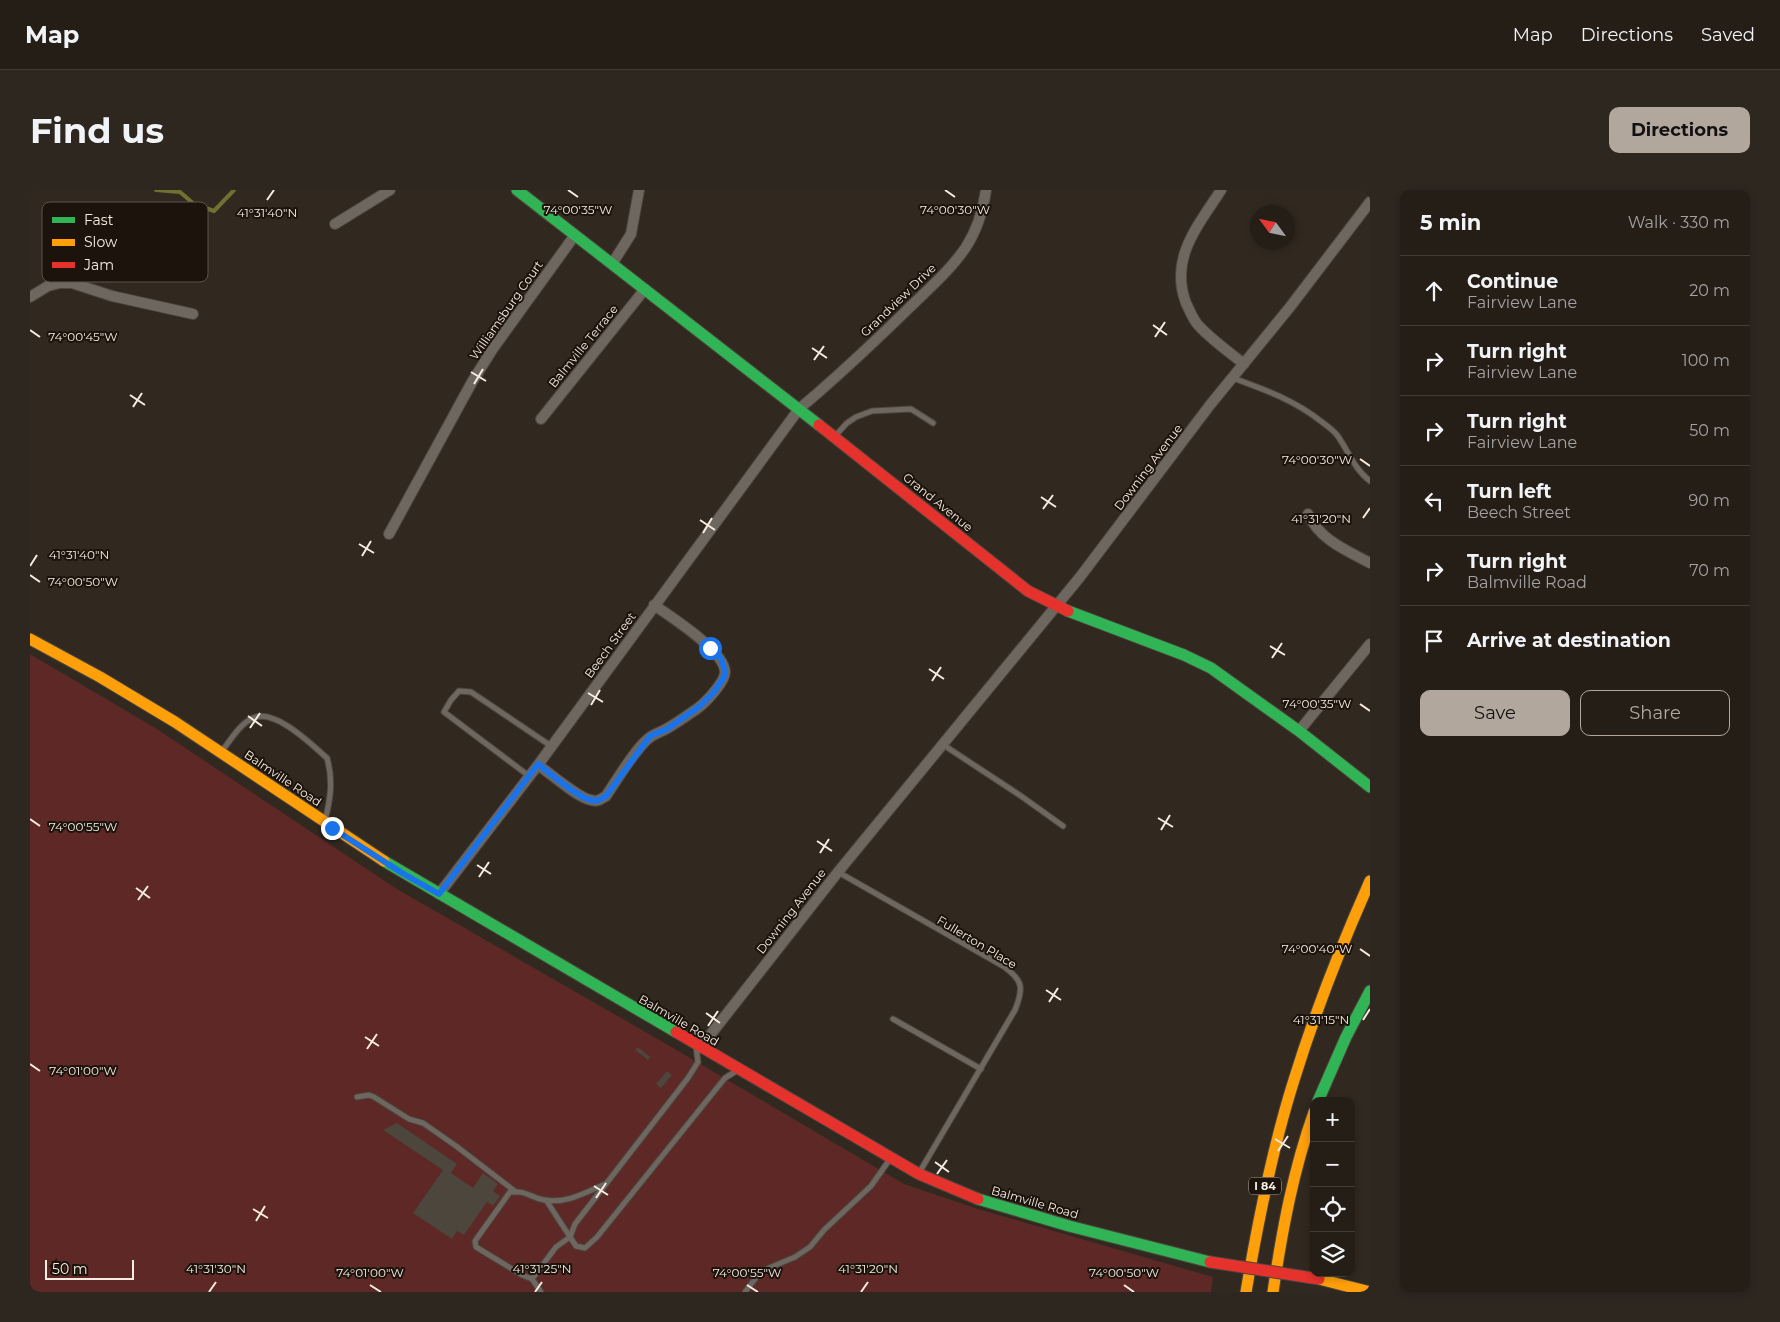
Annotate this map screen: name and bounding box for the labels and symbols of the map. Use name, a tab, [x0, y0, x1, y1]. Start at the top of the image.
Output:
legend	[42, 202, 208, 282]
text: 74°00'35"W	[544, 202, 612, 217]
text: 74°00'30"W	[920, 202, 990, 217]
text: 41°31'40"N	[237, 205, 297, 220]
north arrow	[1250, 205, 1295, 250]
text: Fast	[84, 211, 114, 229]
text: Slow	[84, 233, 118, 251]
text: Jam	[83, 256, 114, 274]
street label: Williamsburg Court	[466, 257, 546, 362]
street label: Grandview Drive	[857, 260, 939, 340]
street label: Balmville Terrace	[545, 302, 621, 390]
text: 74°00'45"W	[48, 329, 118, 344]
street label: Downing Avenue	[1111, 421, 1185, 513]
text: 74°00'30"W	[1282, 452, 1352, 467]
street label: Grand Avenue	[900, 469, 976, 535]
text: 41°31'20"N	[1291, 511, 1351, 526]
text: 41°31'40"N	[49, 547, 109, 562]
text: 74°00'50"W	[48, 574, 118, 589]
street label: Beech Street	[581, 609, 639, 681]
route start	[699, 637, 722, 660]
text: 74°00'35"W	[1283, 696, 1351, 711]
street label: Balmville Road	[242, 747, 324, 809]
route end	[321, 817, 344, 840]
text: 74°00'55"W	[49, 819, 117, 834]
street label: Downing Avenue	[753, 865, 829, 957]
street label: Fullerton Place	[934, 912, 1020, 972]
text: 74°00'40"W	[1282, 941, 1352, 956]
street label: Balmville Road	[636, 991, 722, 1049]
text: 41°31'15"N	[1293, 1012, 1349, 1027]
text: 74°01'00"W	[49, 1063, 117, 1078]
road number: I 84	[1249, 1178, 1281, 1194]
street label: Balmville Road	[990, 1182, 1080, 1222]
scale bar	[45, 1257, 134, 1280]
text: 41°31'30"N	[186, 1261, 246, 1276]
text: 41°31'25"N	[513, 1261, 571, 1276]
text: 41°31'20"N	[838, 1261, 898, 1276]
text: 74°01'00"W	[336, 1265, 404, 1280]
text: 74°00'55"W	[713, 1265, 781, 1280]
text: 74°00'50"W	[1089, 1265, 1159, 1280]

